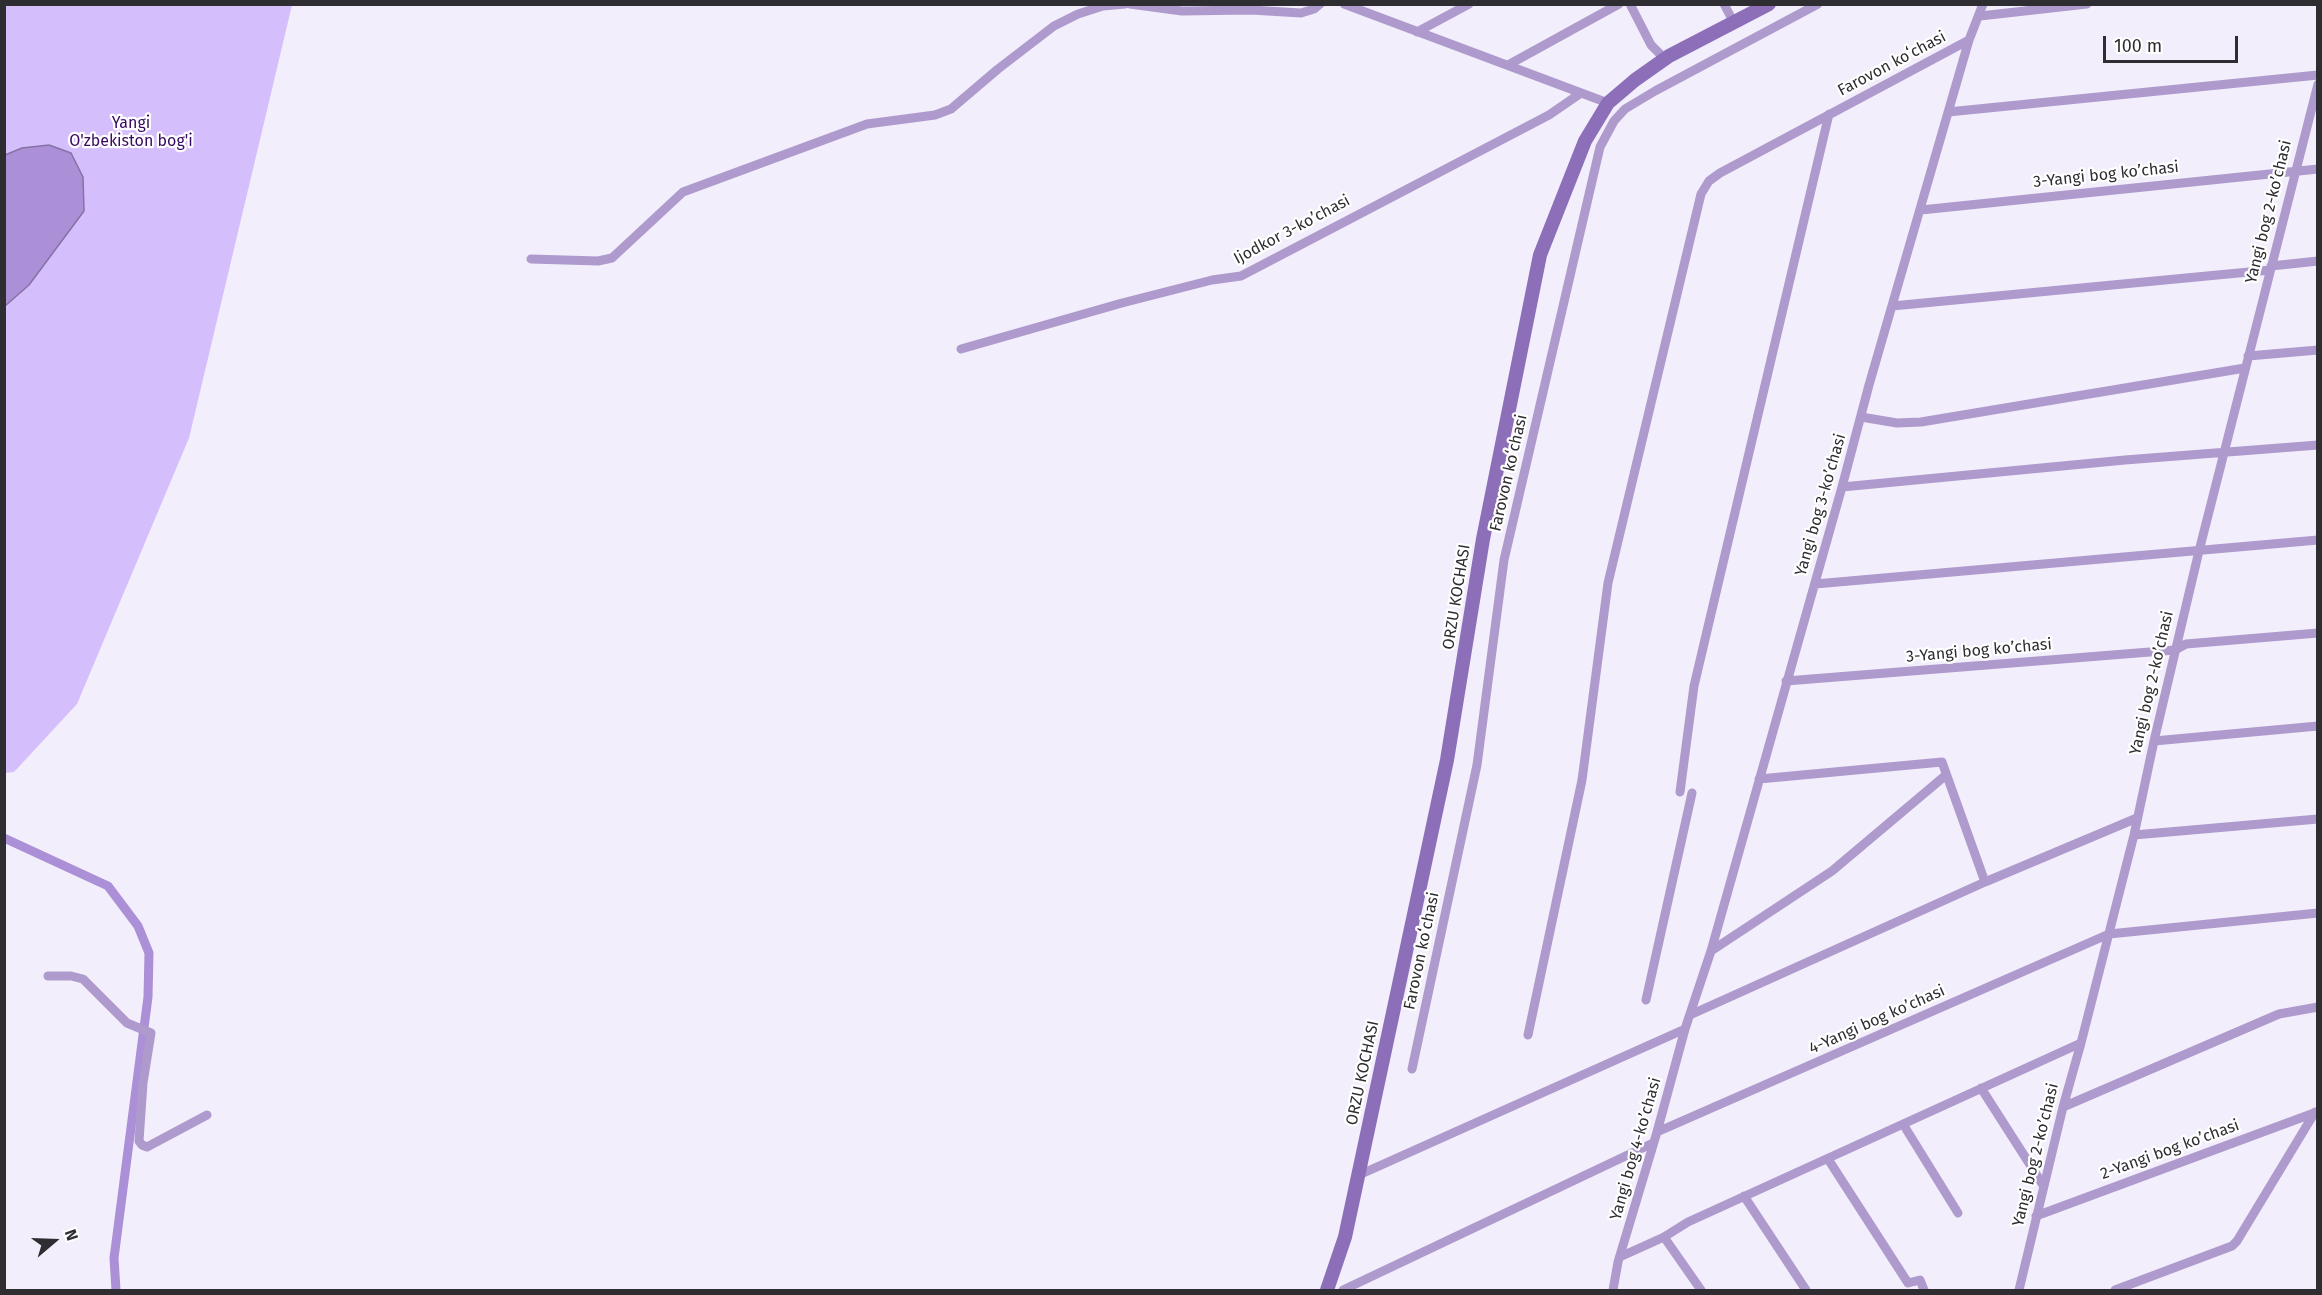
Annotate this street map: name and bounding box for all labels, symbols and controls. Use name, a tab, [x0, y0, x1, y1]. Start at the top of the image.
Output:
scale bar	[2106, 24, 2241, 62]
street label: Farovon koʻchasi	[1835, 27, 1949, 101]
text: 100 m	[2114, 35, 2162, 57]
park label: Yangi O'zbekiston bog'i	[69, 114, 193, 152]
street label: Yangi bog 2-koʼchasi	[2242, 138, 2296, 286]
street label: 3-Yangi bog koʼchasi	[2032, 158, 2180, 192]
street label: Ijodkor 3-koʼchasi	[1231, 191, 1353, 269]
street label: Farovon koʻchasi	[1486, 413, 1532, 533]
street label: Yangi bog 3-koʼchasi	[1791, 432, 1851, 578]
street label: ORZU KOCHASI	[1439, 543, 1475, 651]
street label: Yangi bog 2-koʼchasi	[2126, 609, 2178, 757]
street label: 3-Yangi bog koʼchasi	[1905, 635, 2053, 667]
street label: Farovon koʻchasi	[1400, 891, 1444, 1011]
street label: 4-Yangi bog koʼchasi	[1806, 981, 1948, 1059]
street label: ORZU KOCHASI	[1343, 1019, 1383, 1127]
street label: Yangi bog 4-koʼchasi	[1606, 1075, 1666, 1223]
street label: Yangi bog 2-koʼchasi	[2009, 1081, 2063, 1229]
street label: 2-Yangi bog koʼchasi	[2098, 1116, 2242, 1184]
north arrow	[24, 1211, 84, 1271]
text: N	[61, 1227, 82, 1243]

